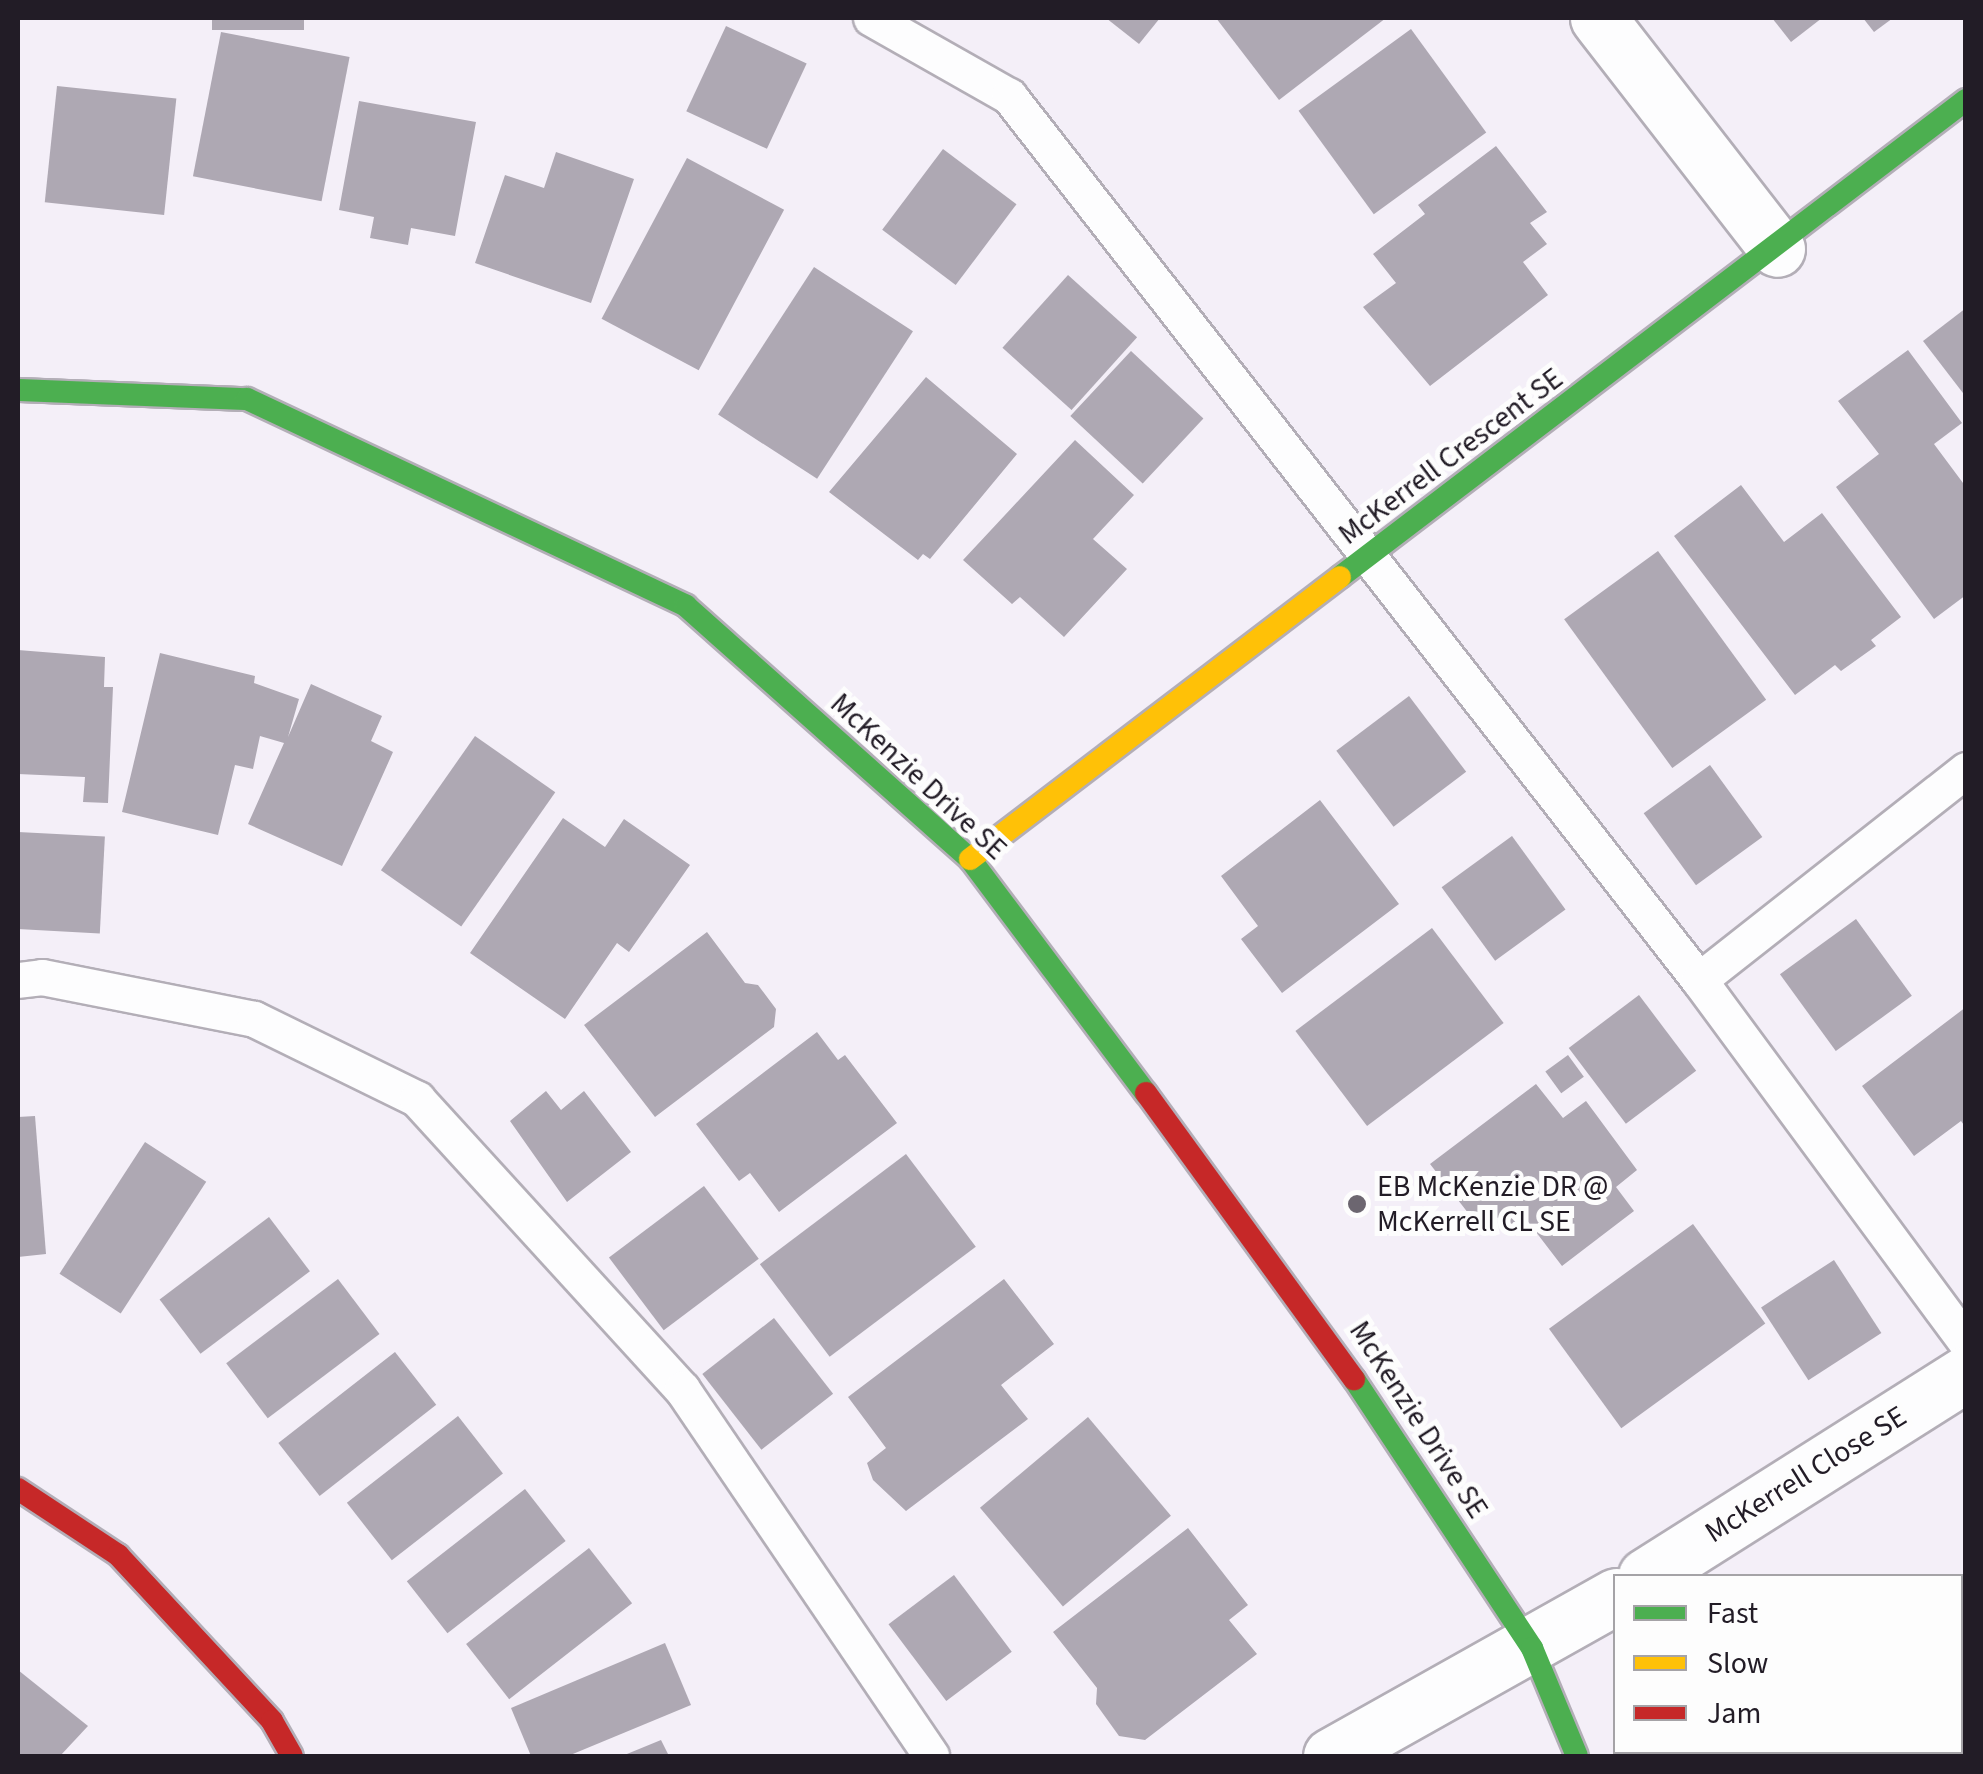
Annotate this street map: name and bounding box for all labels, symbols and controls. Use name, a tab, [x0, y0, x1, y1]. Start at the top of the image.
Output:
street label: McKerrell Crescent SE	[1332, 361, 1570, 553]
street label: McKenzie Drive SE	[822, 686, 1014, 868]
place label: EB McKenzie DR @ McKerrell CL SE	[1377, 1169, 1608, 1240]
marker: EB McKenzie DR @ McKerrell CL SE	[1346, 1193, 1368, 1215]
street label: McKenzie Drive SE	[1341, 1315, 1495, 1525]
street label: McKerrell Close SE	[1699, 1399, 1913, 1551]
legend	[1613, 1574, 1963, 1754]
text: Fast	[1707, 1592, 1758, 1635]
text: Slow	[1707, 1642, 1768, 1685]
text: Jam	[1707, 1692, 1761, 1735]

